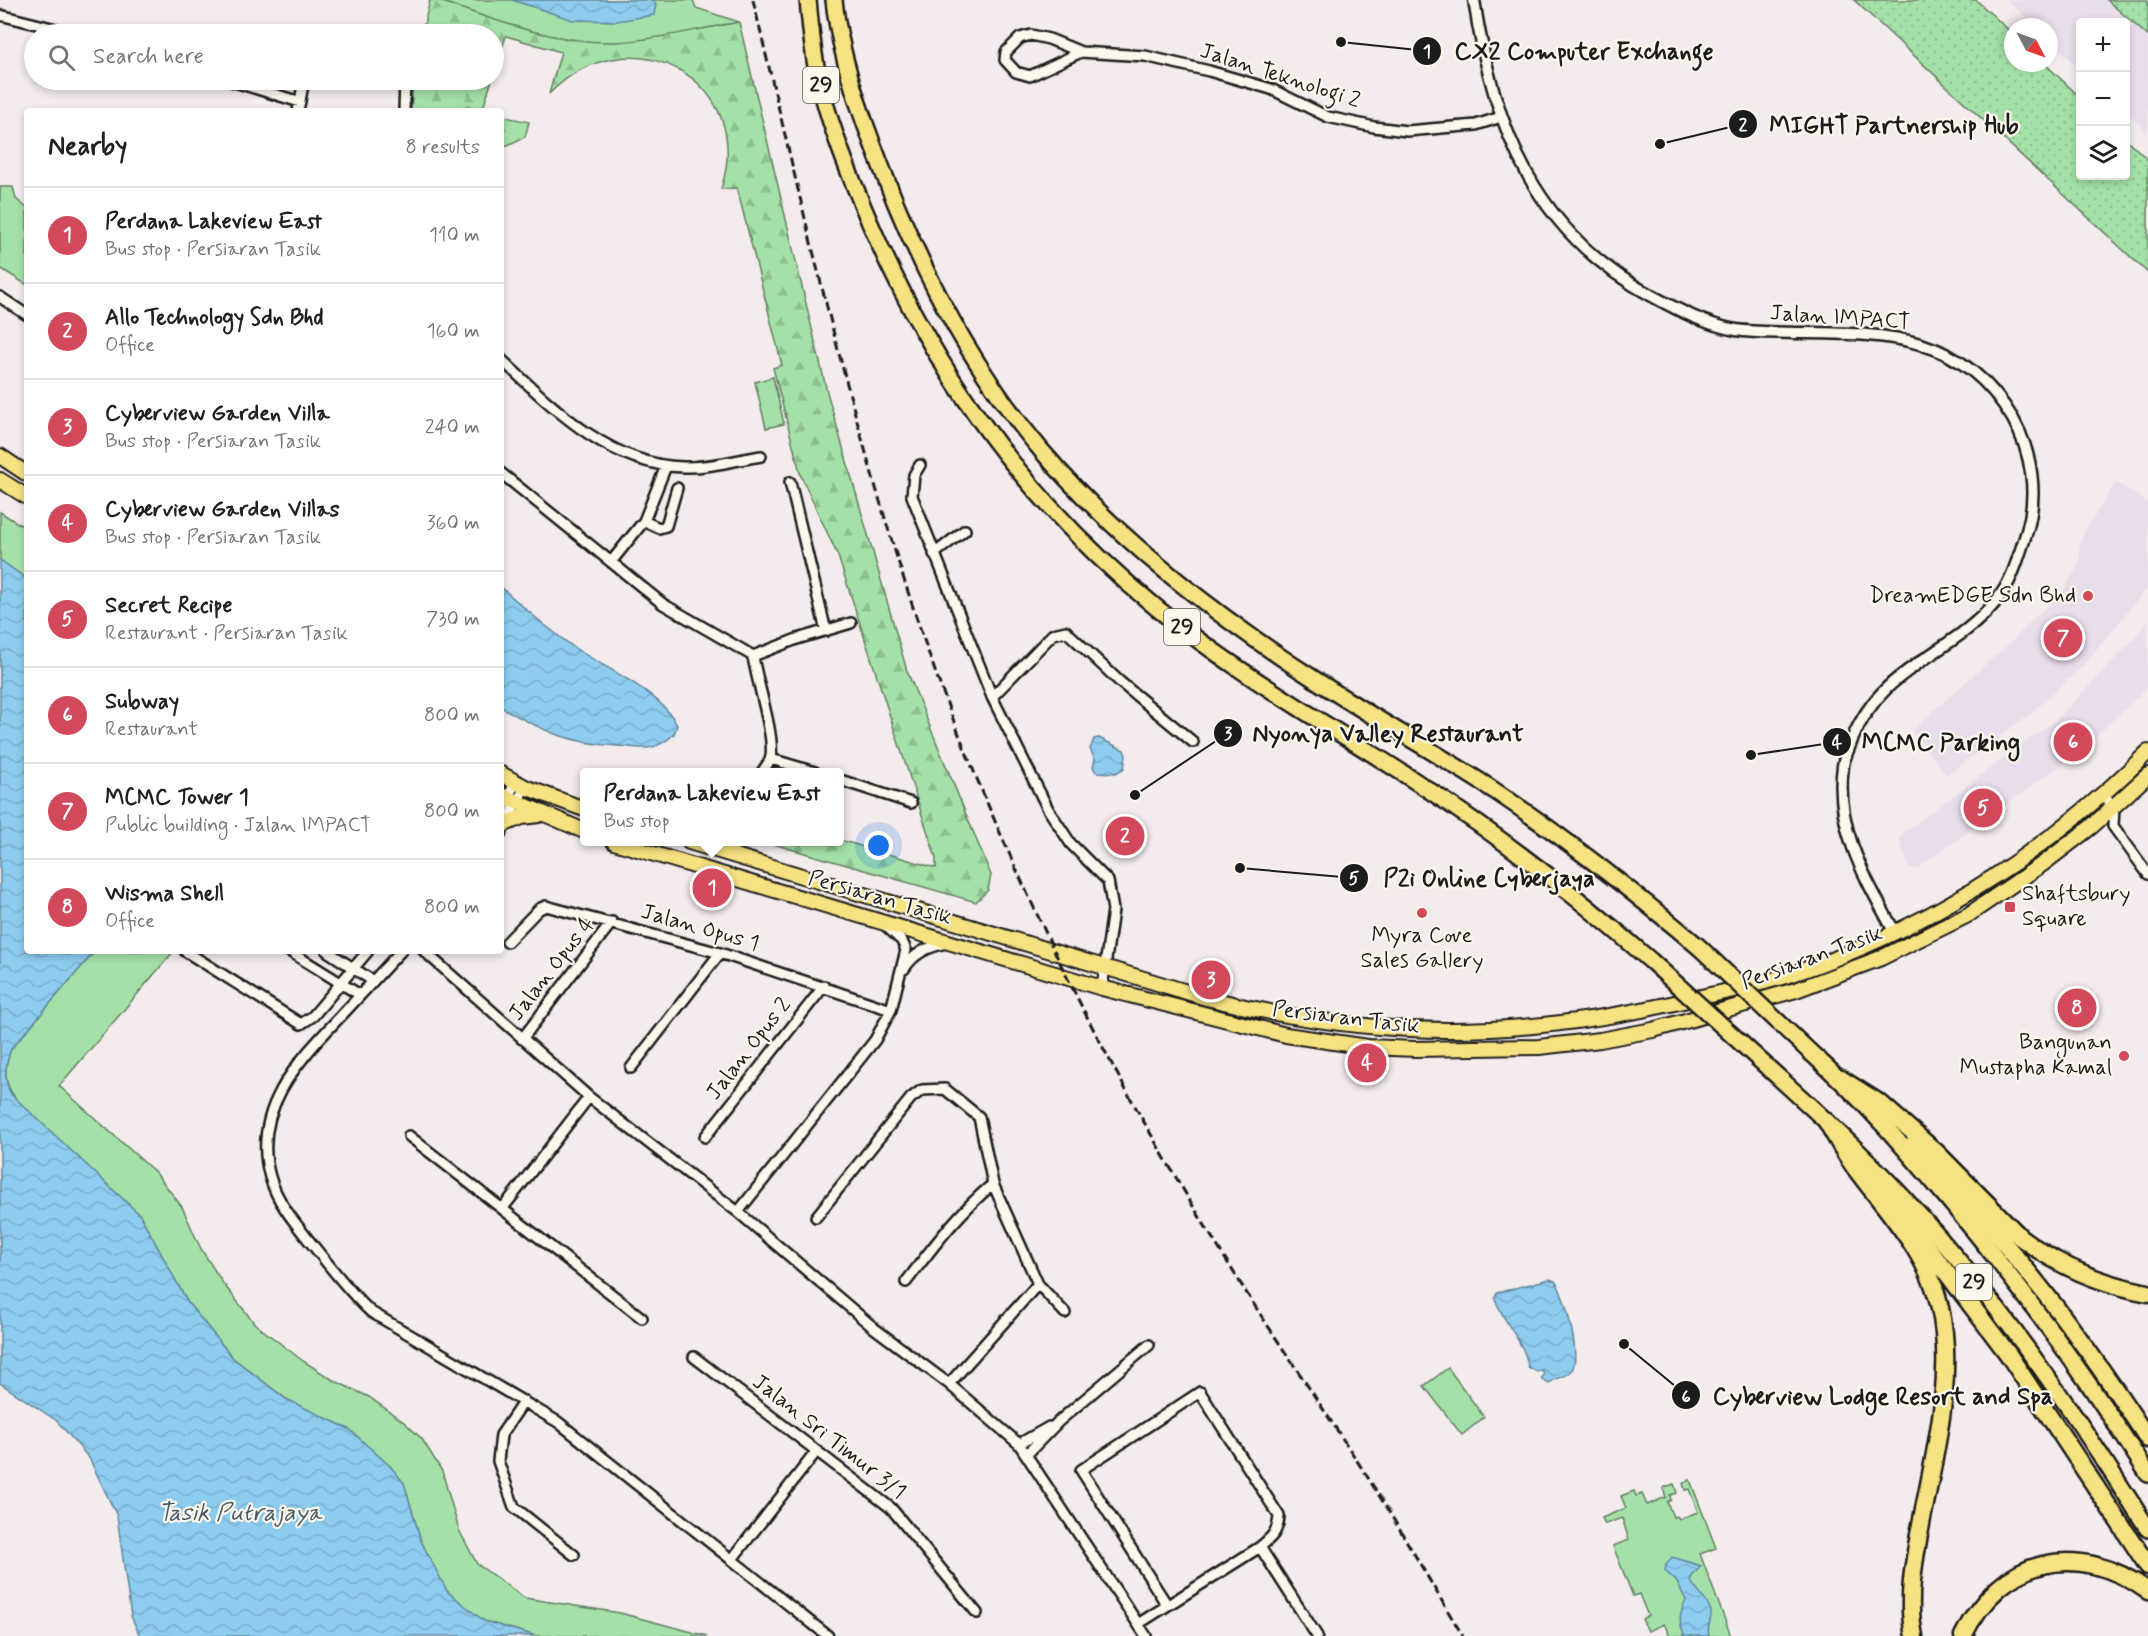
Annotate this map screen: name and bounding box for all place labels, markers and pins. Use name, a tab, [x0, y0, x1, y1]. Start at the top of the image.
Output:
callout: CX2 Computer Exchange	[1412, 30, 1726, 72]
callout: MIGHT Partnership Hub	[1728, 103, 2031, 145]
place label: DreamEDGE Sdn Bhd	[1869, 582, 2076, 610]
marker: DreamEDGE Sdn Bhd	[2081, 589, 2095, 603]
pin: 7	[2044, 616, 2082, 660]
callout: Nyonya Valley Restaurant	[1213, 712, 1532, 754]
pin: 6	[2054, 720, 2092, 764]
callout: MCMC Parking	[1822, 721, 2031, 763]
pin: 5	[1964, 786, 2002, 830]
pin: 2	[1106, 814, 1144, 858]
callout: P2i Online Cyberjaya	[1339, 857, 1609, 899]
pin: 1	[692, 866, 732, 910]
place label: Shaftsbury Square	[2022, 880, 2130, 933]
marker: Shaftsbury Square	[2003, 900, 2017, 914]
marker: Myra Cove Sales Gallery	[1415, 906, 1429, 920]
place label: Myra Cove Sales Gallery	[1361, 922, 1483, 975]
pin: 3	[1192, 958, 1230, 1002]
pin: 8	[2058, 986, 2096, 1030]
place label: Bangunan Mustapha Kamal	[1959, 1029, 2112, 1082]
pin: 4	[1348, 1040, 1386, 1086]
marker: Bangunan Mustapha Kamal	[2117, 1049, 2131, 1063]
callout: Cyberview Lodge Resort and Spa	[1671, 1374, 2065, 1416]

